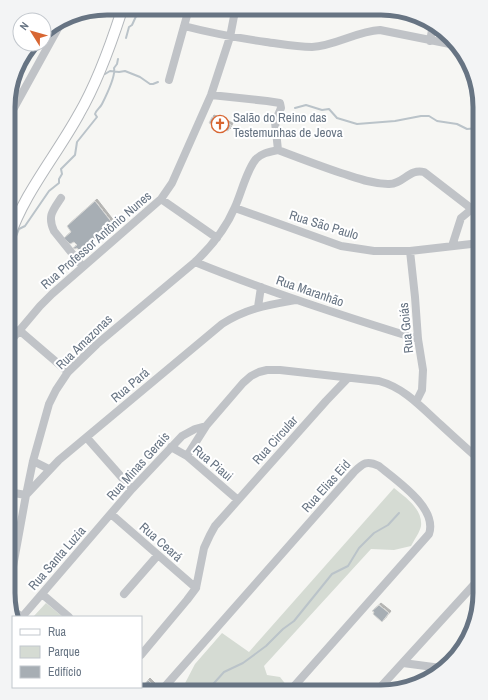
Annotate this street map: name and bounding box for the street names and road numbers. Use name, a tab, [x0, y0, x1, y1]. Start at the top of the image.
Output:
street label: Rua Professor Antônio Nunes	[37, 187, 155, 293]
street label: Rua São Paulo	[287, 206, 361, 244]
street label: Rua Maranhão	[274, 271, 346, 311]
street label: Rua Goiás	[395, 302, 417, 354]
street label: Rua Amazonas	[52, 311, 116, 373]
street label: Rua Pará	[107, 364, 153, 406]
street label: Rua Circular	[249, 412, 302, 468]
street label: Rua Minas Gerais	[103, 428, 173, 504]
street label: Rua Piaui	[189, 441, 237, 485]
street label: Rua Elias Eid	[298, 456, 354, 516]
street label: Rua Ceará	[136, 519, 186, 565]
street label: Rua Santa Luzia	[25, 522, 90, 594]

